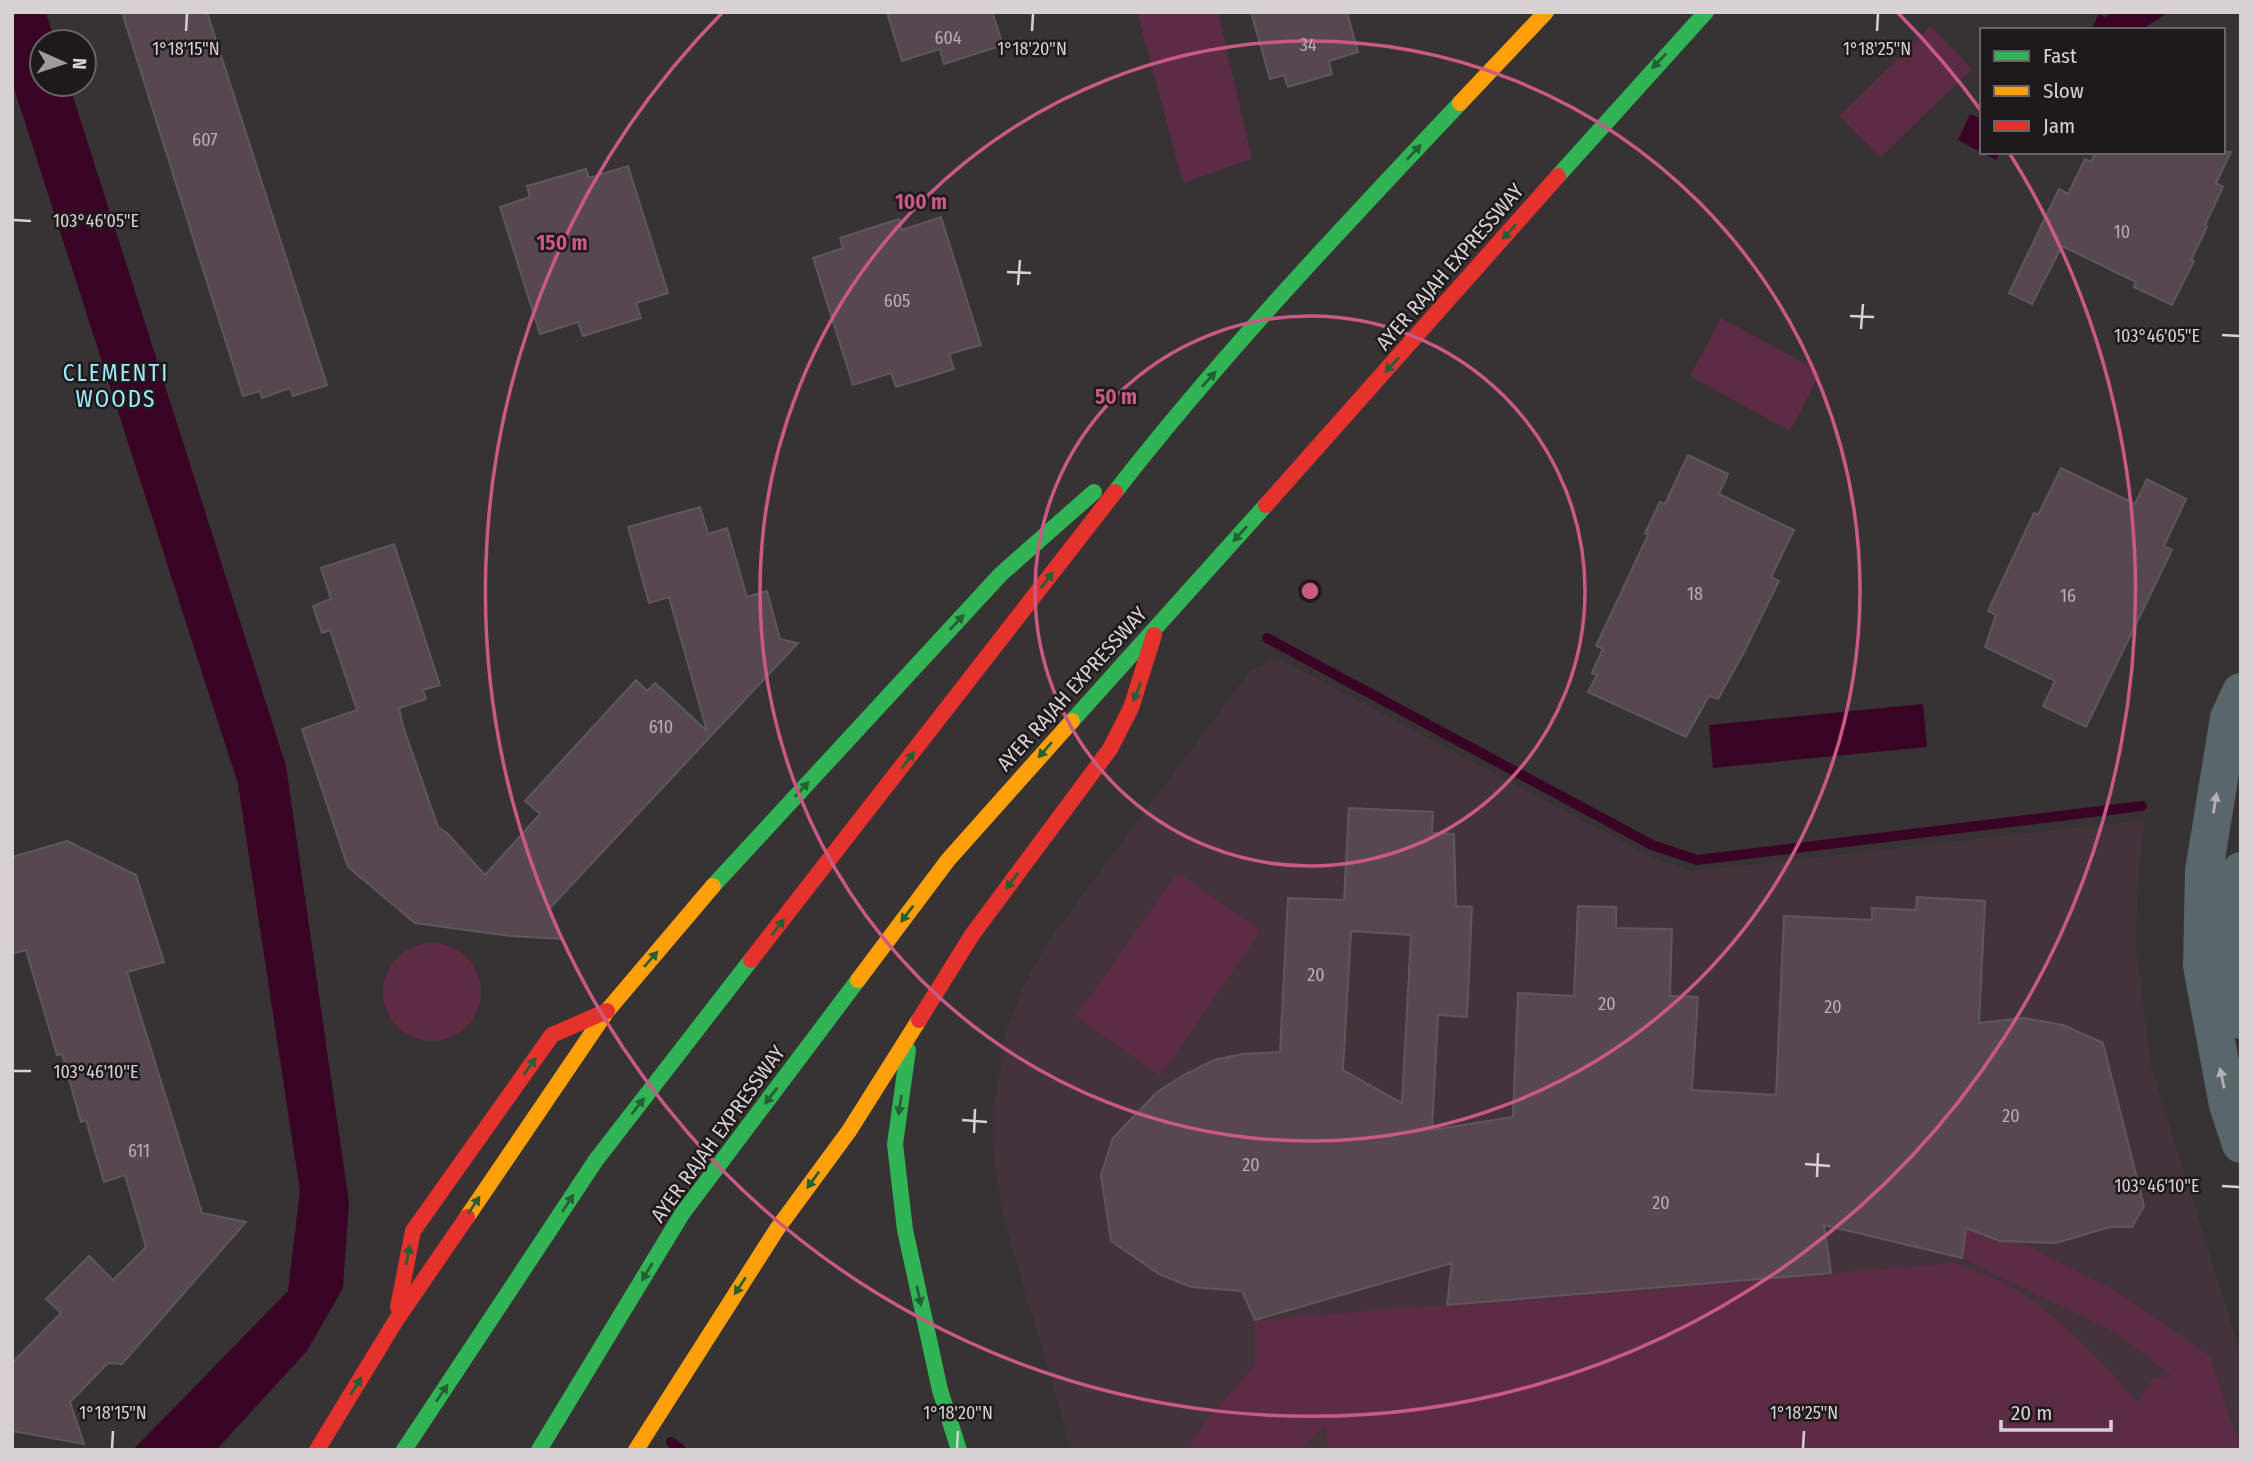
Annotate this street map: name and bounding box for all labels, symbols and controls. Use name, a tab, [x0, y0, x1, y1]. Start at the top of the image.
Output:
house number: 604	[934, 27, 962, 49]
north arrow	[28, 28, 98, 98]
legend	[1980, 28, 2225, 154]
house number: 34	[1300, 34, 1317, 56]
text: 1°18'15"N	[152, 38, 220, 60]
text: 1°18'20"N	[997, 38, 1067, 60]
text: 1°18'25"N	[1843, 38, 1911, 60]
text: Fast	[2043, 43, 2077, 69]
one-way arrow	[1651, 52, 1667, 69]
text: N	[68, 58, 91, 70]
text: Slow	[2043, 78, 2084, 104]
text: Jam	[2043, 113, 2075, 139]
house number: 607	[192, 129, 218, 151]
one-way arrow	[1405, 144, 1421, 161]
street label: AYER RAJAH EXPRESSWAY	[1371, 178, 1530, 356]
text: 100 m	[895, 189, 947, 215]
text: 103°46'05"E	[53, 210, 139, 232]
house number: 10	[2114, 221, 2130, 243]
one-way arrow	[1501, 223, 1517, 241]
text: 150 m	[536, 230, 588, 256]
house number: 605	[884, 290, 910, 312]
text: 103°46'05"E	[2114, 325, 2200, 347]
one-way arrow	[1384, 356, 1400, 373]
district label: CLEMENTI WOODS	[63, 359, 169, 413]
one-way arrow	[1201, 370, 1217, 388]
text: 50 m	[1095, 384, 1137, 410]
one-way arrow	[1232, 525, 1248, 542]
one-way arrow	[1040, 571, 1054, 589]
centre of rings	[1298, 579, 1322, 603]
house number: 18	[1687, 583, 1703, 605]
house number: 16	[2060, 585, 2076, 607]
street label: AYER RAJAH EXPRESSWAY	[991, 601, 1153, 777]
one-way arrow	[948, 614, 964, 631]
one-way arrow	[1131, 682, 1142, 703]
house number: 610	[649, 716, 673, 738]
one-way arrow	[1037, 741, 1053, 759]
one-way arrow	[900, 751, 914, 769]
one-way arrow	[794, 781, 810, 798]
one-way arrow	[2210, 792, 2221, 814]
one-way arrow	[1006, 872, 1020, 890]
one-way arrow	[901, 905, 915, 923]
one-way arrow	[770, 918, 785, 936]
one-way arrow	[643, 950, 659, 968]
house number: 20	[1307, 964, 1325, 986]
house number: 20	[1598, 993, 1616, 1015]
house number: 20	[1824, 996, 1842, 1018]
street label: AYER RAJAH EXPRESSWAY	[645, 1040, 791, 1228]
one-way arrow	[522, 1057, 537, 1075]
text: 103°46'10"E	[53, 1061, 139, 1083]
one-way arrow	[2217, 1067, 2228, 1089]
one-way arrow	[764, 1087, 778, 1105]
one-way arrow	[895, 1094, 906, 1116]
one-way arrow	[630, 1098, 645, 1115]
house number: 20	[2002, 1105, 2020, 1127]
house number: 611	[128, 1140, 150, 1162]
house number: 20	[1242, 1154, 1260, 1176]
one-way arrow	[806, 1171, 820, 1189]
text: 103°46'10"E	[2114, 1175, 2200, 1197]
house number: 20	[1652, 1192, 1670, 1214]
one-way arrow	[561, 1193, 574, 1213]
one-way arrow	[468, 1195, 481, 1215]
one-way arrow	[403, 1244, 414, 1266]
one-way arrow	[640, 1263, 653, 1282]
one-way arrow	[734, 1276, 747, 1295]
one-way arrow	[914, 1285, 925, 1307]
one-way arrow	[349, 1376, 362, 1396]
one-way arrow	[435, 1384, 449, 1402]
scale bar	[2001, 1388, 2111, 1432]
text: 20 m	[2011, 1400, 2052, 1426]
text: 1°18'15"N	[79, 1402, 147, 1424]
text: 1°18'20"N	[923, 1402, 993, 1424]
text: 1°18'25"N	[1770, 1402, 1838, 1424]

